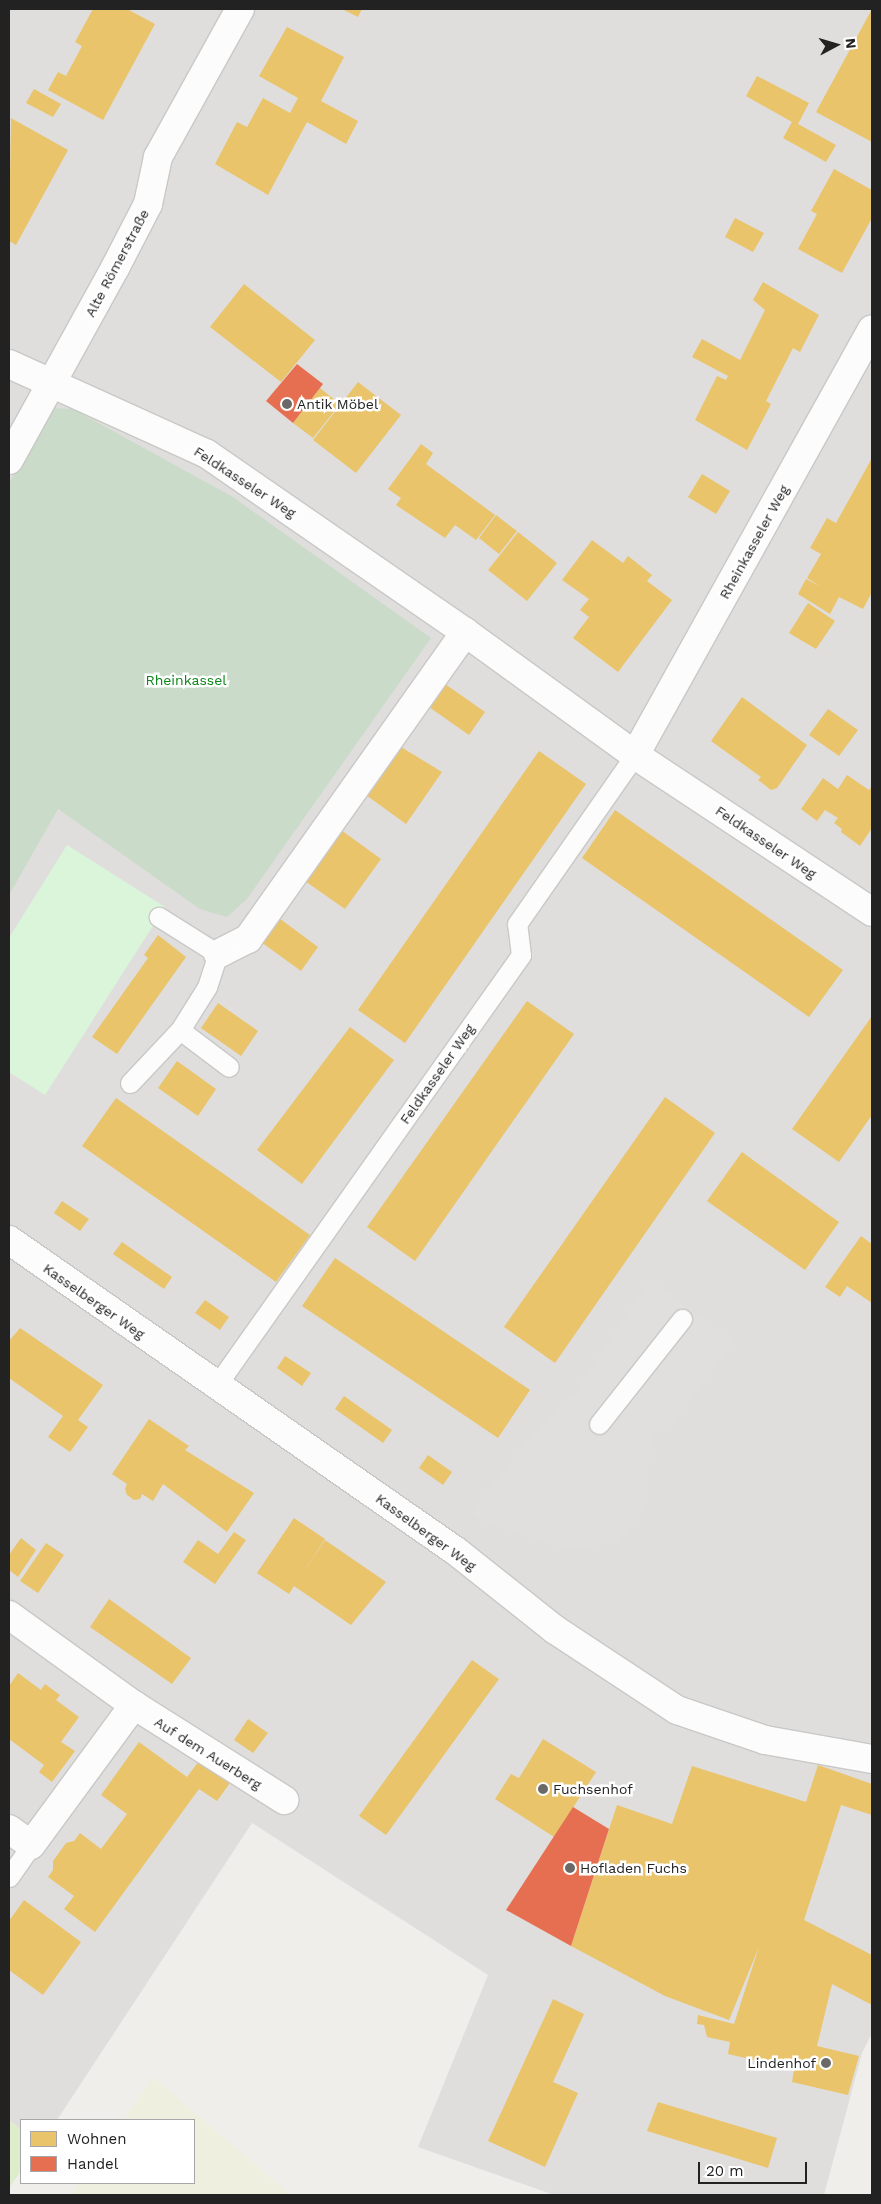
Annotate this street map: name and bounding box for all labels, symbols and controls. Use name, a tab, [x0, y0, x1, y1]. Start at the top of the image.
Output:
north arrow	[811, 20, 861, 70]
text: N	[842, 37, 859, 49]
street label: Alte Römerstraße	[81, 206, 153, 320]
place label: Antik Möbel	[297, 396, 378, 412]
marker: Antik Möbel	[281, 398, 293, 410]
street label: Feldkasseler Weg	[191, 443, 299, 521]
street label: Rheinkasseler Weg	[716, 482, 792, 602]
park label: Rheinkassel	[145, 672, 227, 688]
street label: Feldkasseler Weg	[712, 802, 820, 882]
street label: Feldkasseler Weg	[396, 1021, 478, 1127]
street label: Kasselberger Weg	[40, 1259, 148, 1343]
street label: Kasselberger Weg	[372, 1490, 480, 1574]
street label: Auf dem Auerberg	[151, 1713, 265, 1793]
place label: Fuchsenhof	[553, 1781, 633, 1797]
marker: Fuchsenhof	[537, 1783, 549, 1795]
place label: Hofladen Fuchs	[580, 1860, 687, 1876]
marker: Hofladen Fuchs	[564, 1862, 576, 1874]
place label: Lindenhof	[747, 2055, 816, 2071]
marker: Lindenhof	[820, 2057, 832, 2069]
legend	[20, 2119, 195, 2184]
text: Wohnen	[67, 2130, 126, 2148]
scale bar	[701, 2152, 810, 2184]
text: Handel	[67, 2155, 118, 2173]
text: 20 m	[706, 2162, 744, 2180]

